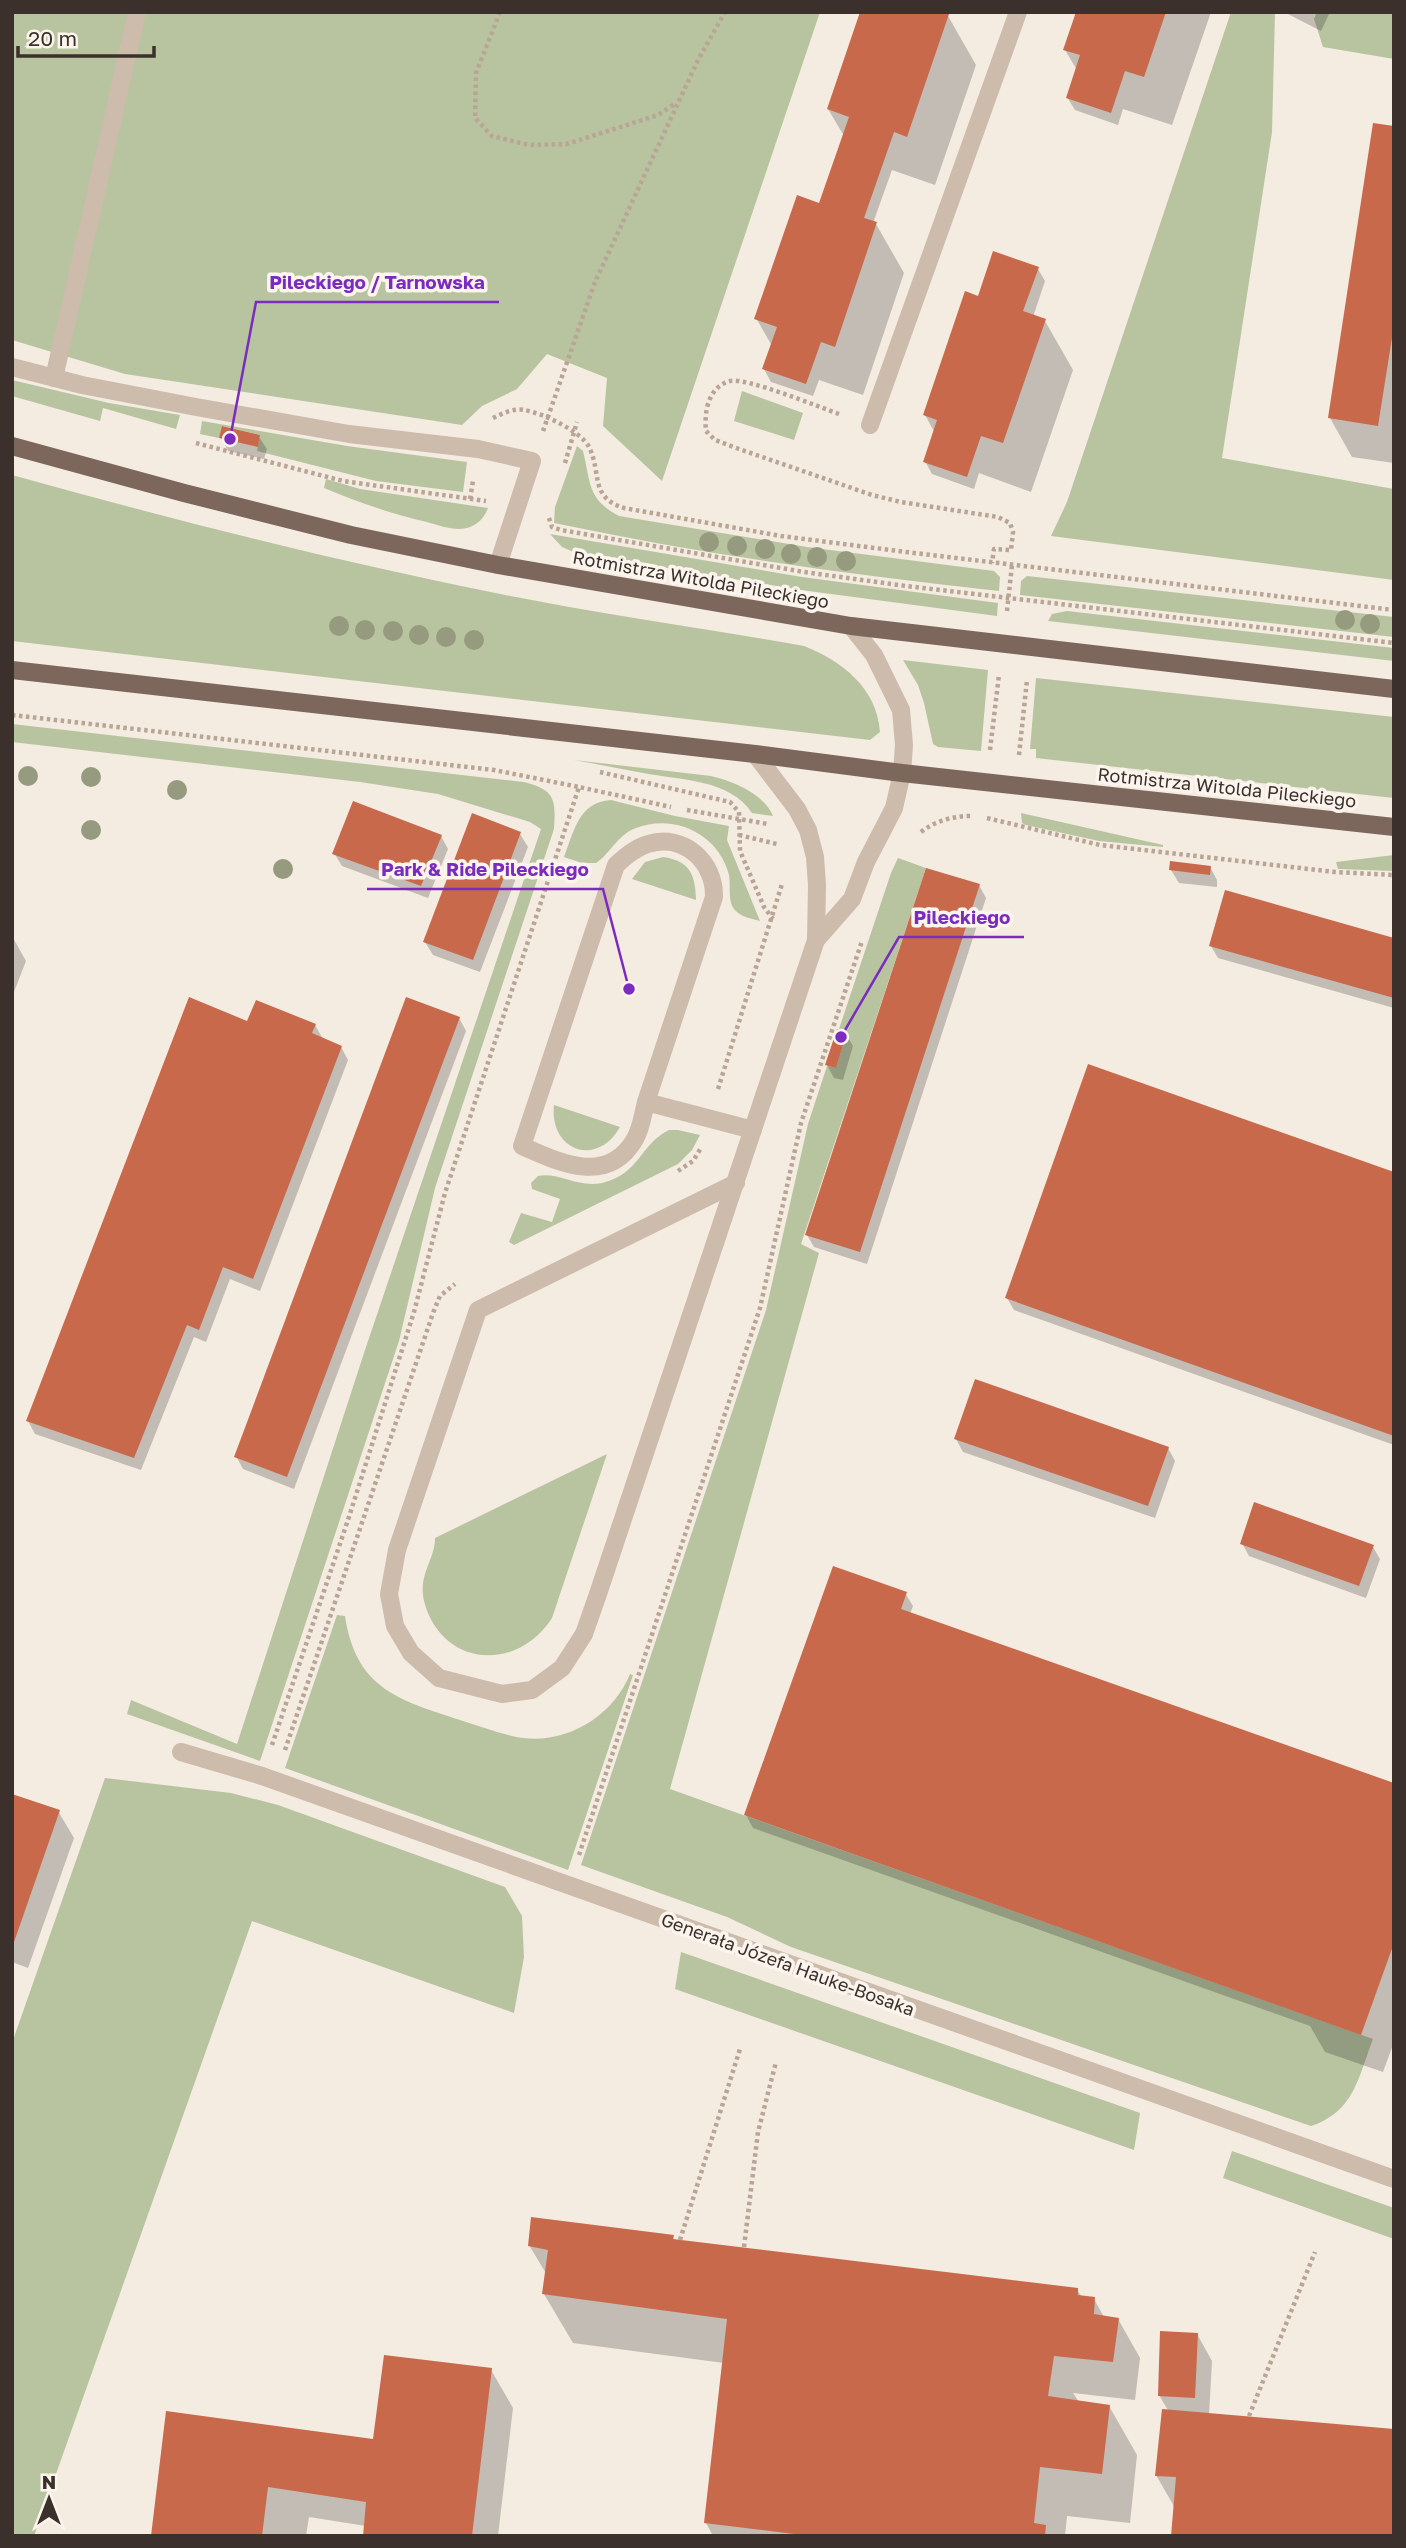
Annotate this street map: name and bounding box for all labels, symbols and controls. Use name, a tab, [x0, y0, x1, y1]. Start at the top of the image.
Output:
scale bar	[18, 14, 154, 58]
text: 20 m	[28, 25, 77, 51]
callout: Pileckiego / Tarnowska	[256, 262, 499, 302]
text: Pileckiego / Tarnowska	[269, 270, 485, 293]
street label: Rotmistrza Witolda Pileckiego	[571, 546, 831, 612]
street label: Rotmistrza Witolda Pileckiego	[1097, 762, 1357, 812]
callout: Park & Ride Pileckiego	[367, 849, 603, 889]
text: Park & Ride Pileckiego	[381, 857, 589, 880]
callout: Pileckiego	[899, 897, 1024, 937]
text: Pileckiego	[914, 905, 1010, 928]
street label: Generała Józefa Hauke-Bosaka	[658, 1908, 918, 2020]
north arrow	[14, 2464, 84, 2534]
text: N	[42, 2470, 56, 2493]

